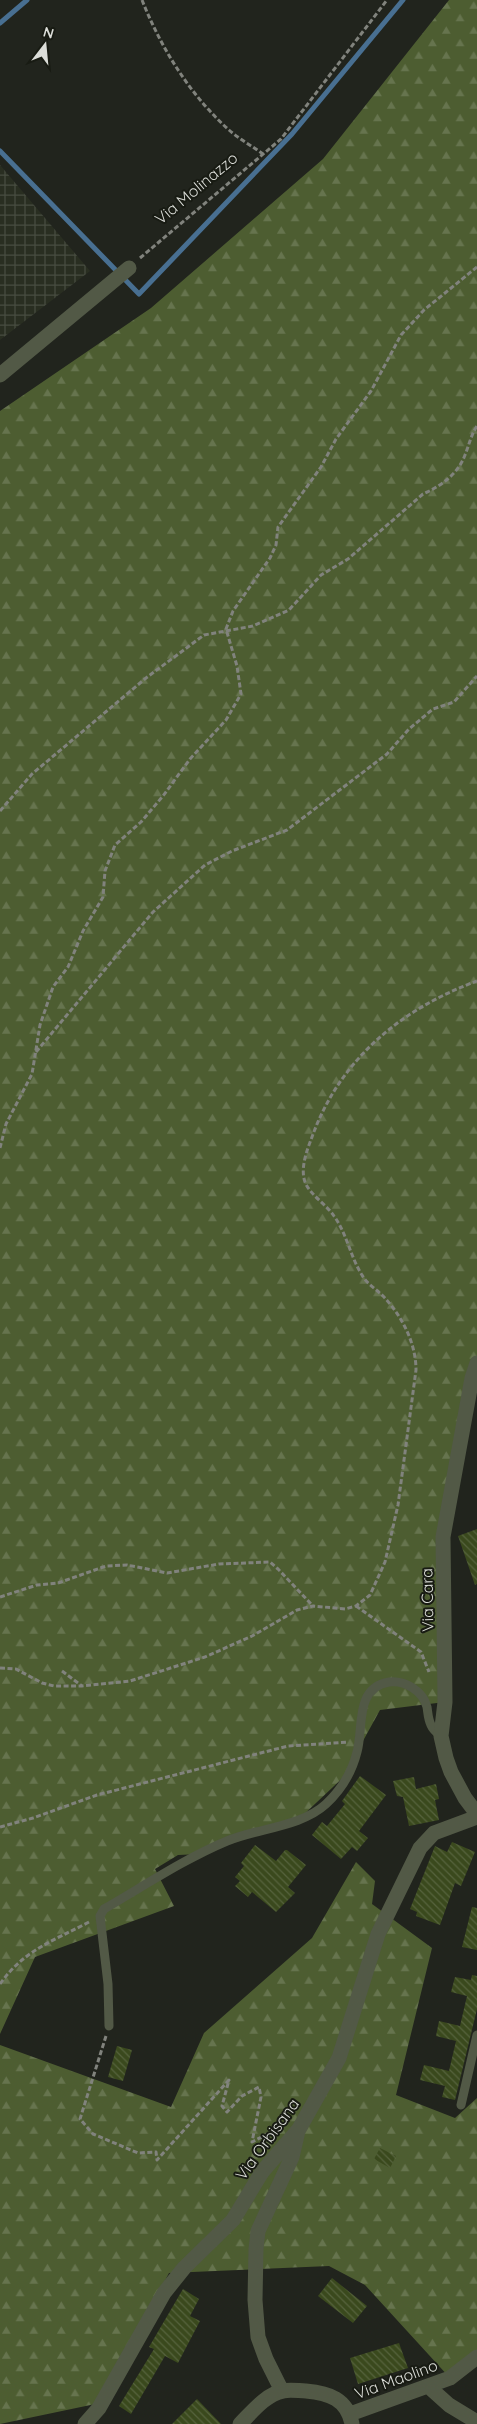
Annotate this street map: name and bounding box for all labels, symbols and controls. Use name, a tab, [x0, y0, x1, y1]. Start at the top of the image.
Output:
north arrow	[20, 20, 70, 70]
text: N	[41, 22, 56, 43]
street label: Via Molinazzo	[151, 148, 241, 228]
street label: Via Cara	[416, 1568, 438, 1632]
street label: Via Orbisana	[231, 2094, 303, 2184]
street label: Via Maolino	[352, 2355, 440, 2403]

